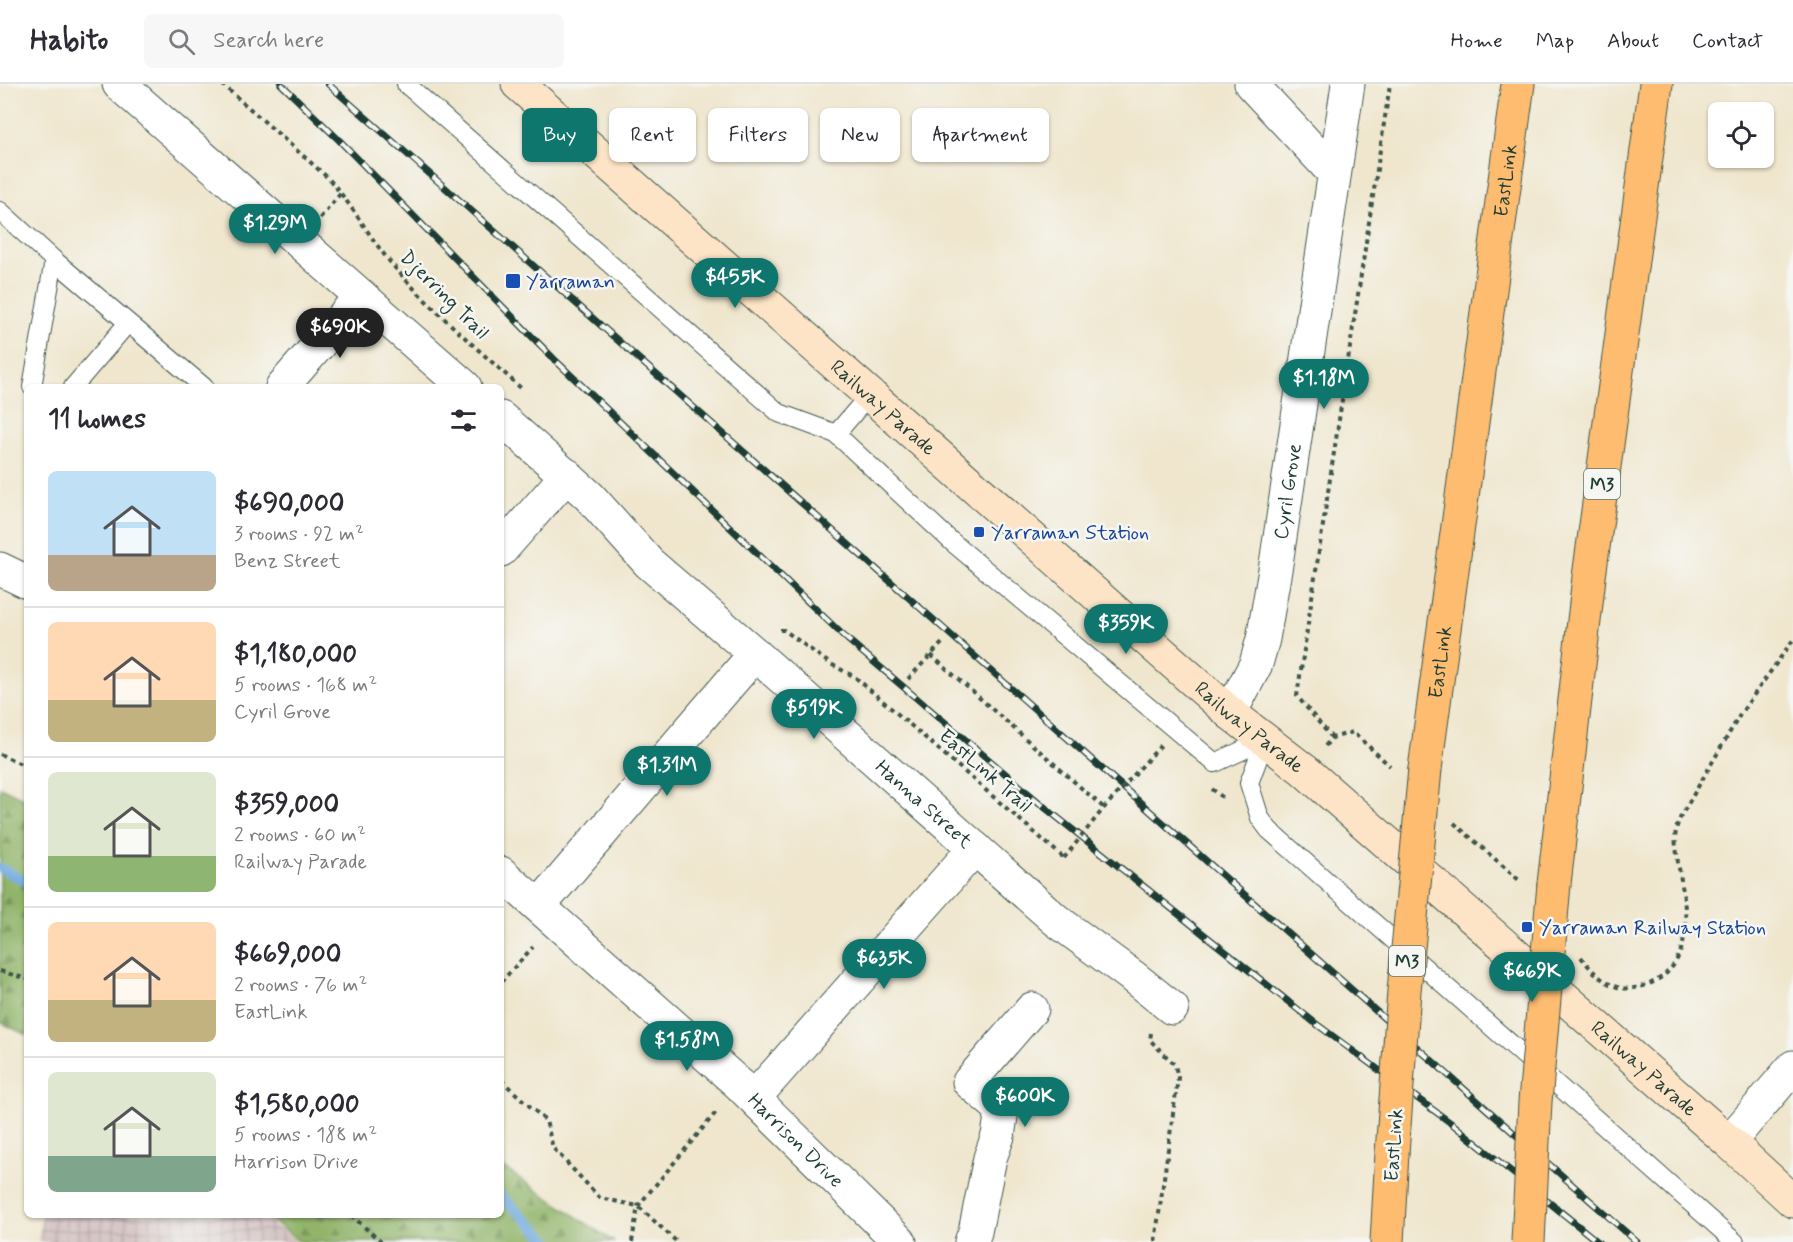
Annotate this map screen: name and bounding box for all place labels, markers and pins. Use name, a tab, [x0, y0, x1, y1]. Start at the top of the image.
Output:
pin: $1.29M	[226, 204, 324, 255]
pin: $455K	[693, 258, 777, 309]
place label: Yarraman	[526, 269, 615, 296]
marker: Yarraman	[504, 272, 522, 290]
pin: $690K	[298, 308, 382, 359]
pin: $1.18M	[1275, 359, 1373, 410]
place label: Yarraman Station	[991, 520, 1149, 547]
marker: Yarraman Station	[972, 525, 986, 539]
pin: $359K	[1084, 604, 1168, 655]
pin: $519K	[772, 689, 856, 740]
pin: $1.31M	[618, 746, 716, 797]
place label: Yarraman Railway Station	[1539, 915, 1766, 942]
marker: Yarraman Railway Station	[1520, 920, 1534, 934]
pin: $635K	[842, 939, 926, 990]
pin: $669K	[1490, 952, 1574, 1003]
pin: $1.58M	[638, 1021, 736, 1072]
pin: $600K	[983, 1077, 1067, 1128]

